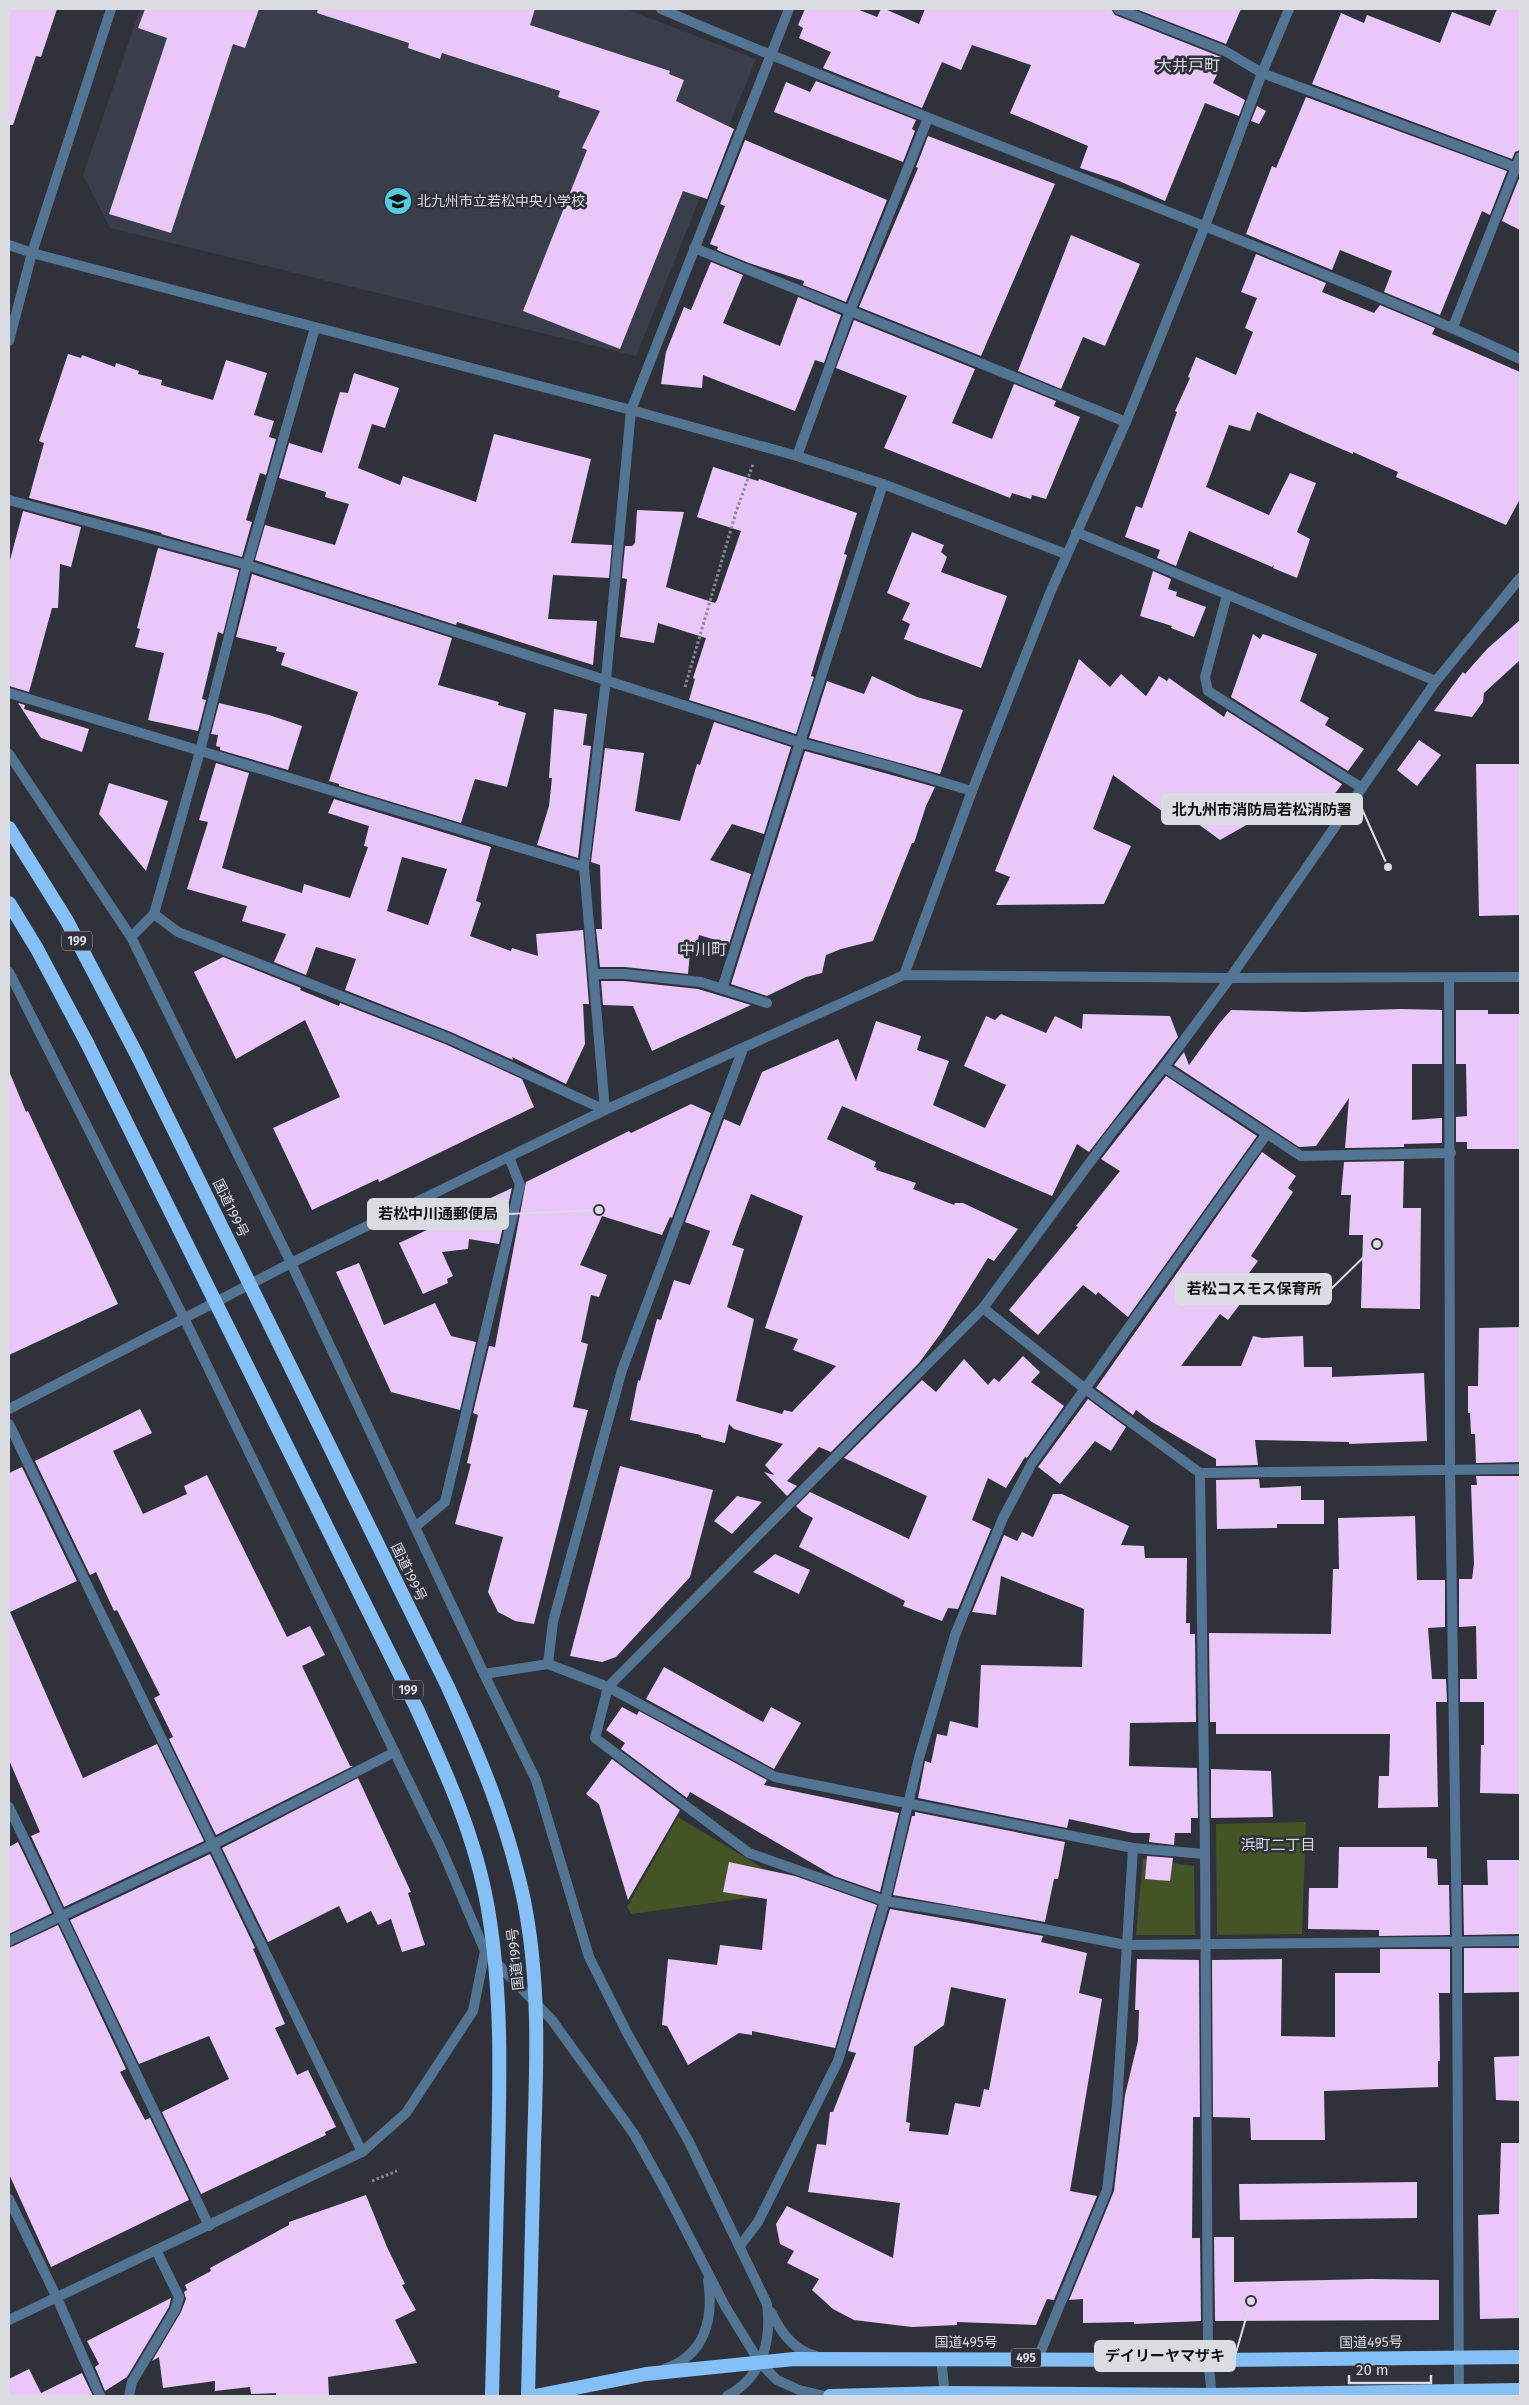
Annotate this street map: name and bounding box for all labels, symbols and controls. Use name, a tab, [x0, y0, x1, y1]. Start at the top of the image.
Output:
district label: 大井戸町	[1156, 56, 1220, 75]
school or university icon: 北九州市立若松中央小学校	[383, 186, 413, 216]
place label: 北九州市立若松中央小学校	[417, 193, 585, 210]
callout: 北九州市消防局若松消防署	[1162, 794, 1362, 824]
text: 北九州市消防局若松消防署	[1172, 801, 1352, 819]
road number: 199	[62, 931, 92, 950]
district label: 中川町	[679, 940, 727, 959]
street label: 国道199号	[209, 1176, 252, 1240]
callout: 若松中川通郵便局	[368, 1199, 508, 1229]
text: 若松中川通郵便局	[378, 1205, 498, 1223]
callout: 若松コスモス保育所	[1176, 1274, 1331, 1304]
text: 若松コスモス保育所	[1186, 1280, 1322, 1298]
street label: 国道199号	[387, 1540, 430, 1604]
road number: 199	[393, 1680, 423, 1700]
district label: 浜町二丁目	[1240, 1836, 1316, 1854]
street label: 国道199号	[504, 1927, 527, 1991]
street label: 国道495号	[1339, 2333, 1403, 2352]
street label: 国道495号	[934, 2334, 998, 2351]
callout: デイリーヤマザキ	[1095, 2341, 1235, 2371]
text: デイリーヤマザキ	[1105, 2347, 1225, 2365]
road number: 495	[1011, 2348, 1041, 2368]
scale bar	[1349, 2352, 1432, 2384]
text: 20 m	[1356, 2361, 1389, 2379]

